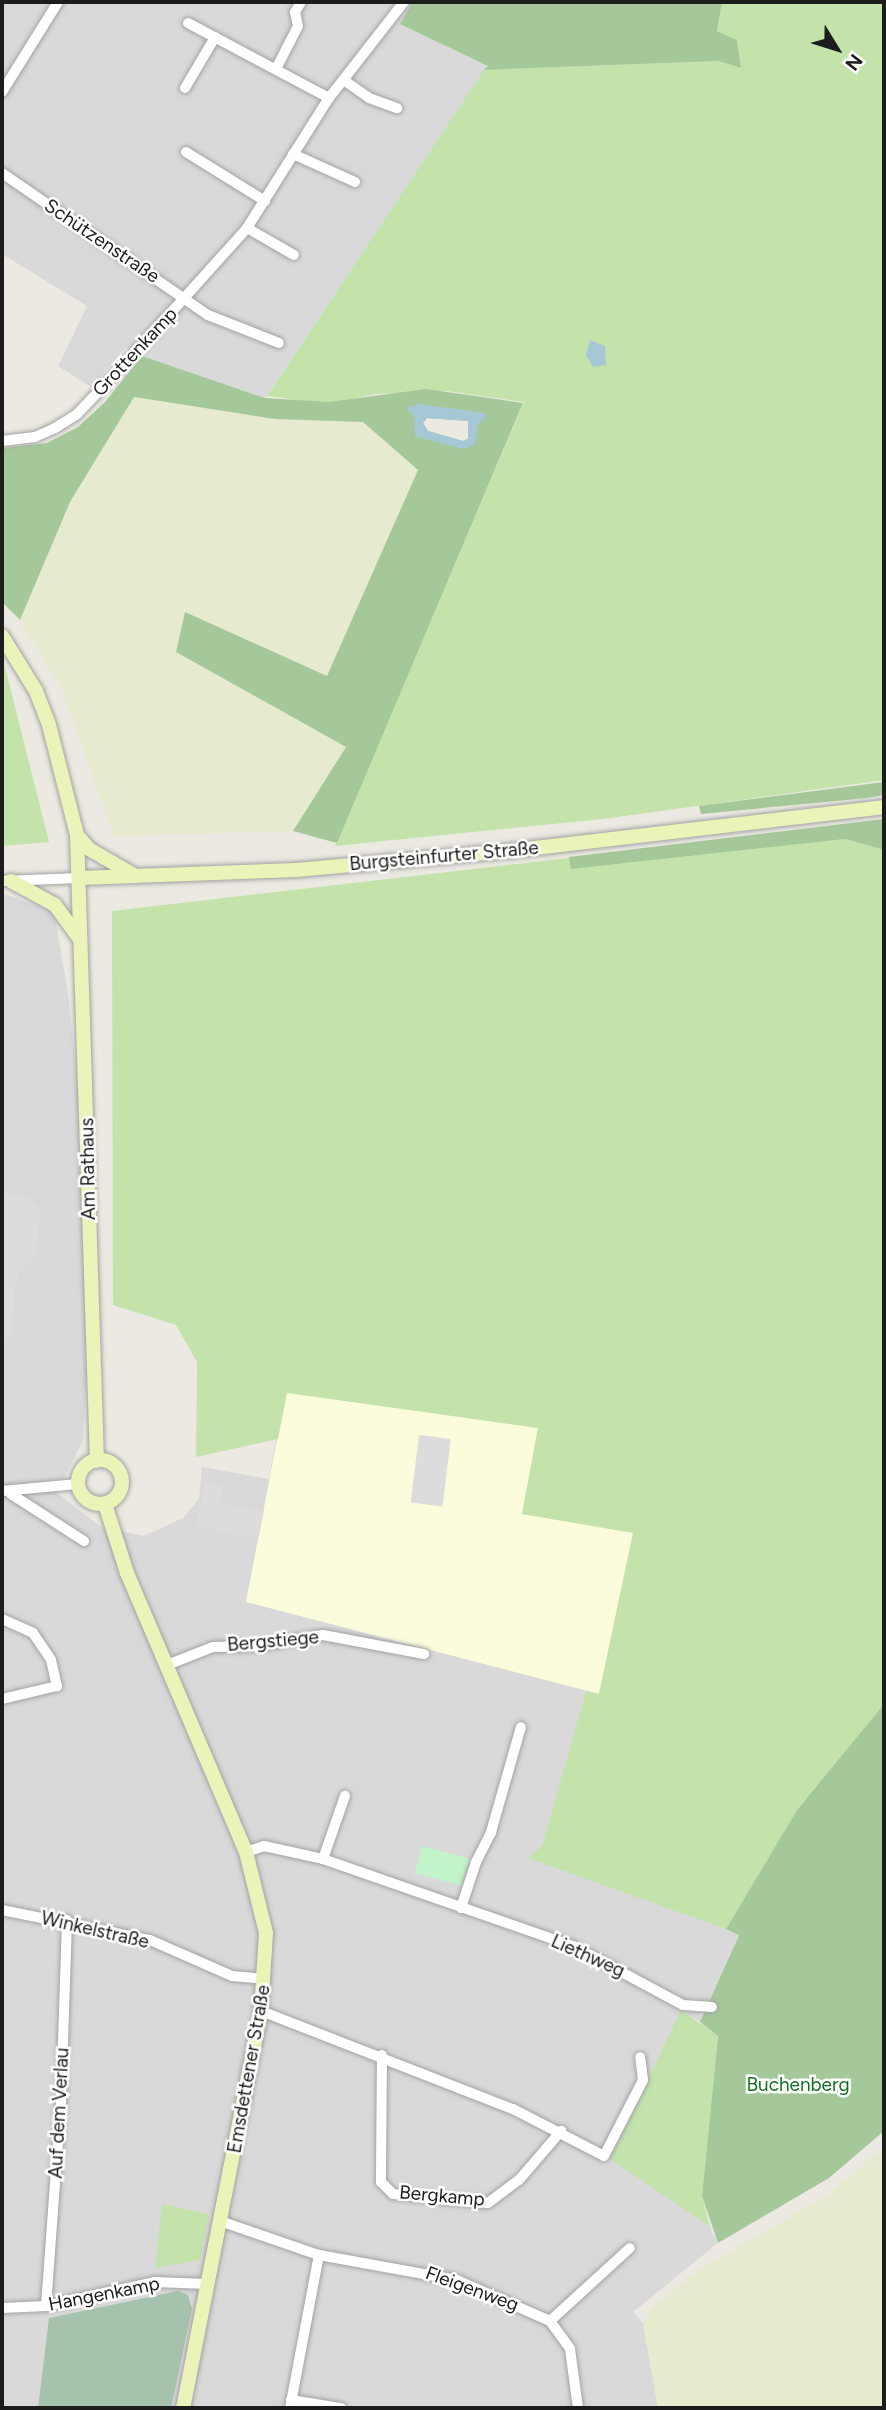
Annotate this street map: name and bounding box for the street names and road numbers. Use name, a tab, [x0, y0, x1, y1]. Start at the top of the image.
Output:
street label: Schützenstraße	[40, 194, 164, 288]
street label: Grottenkamp	[88, 303, 182, 401]
street label: Burgsteinfurter Straße	[348, 836, 540, 876]
street label: Am Rathaus	[76, 1118, 100, 1220]
street label: Bergstiege	[226, 1626, 320, 1656]
street label: Winkelstraße	[39, 1907, 151, 1953]
street label: Liethweg	[548, 1930, 628, 1982]
street label: Emsdettener Straße	[223, 1983, 275, 2155]
street label: Auf dem Verlau	[44, 2047, 74, 2179]
street label: Bergkamp	[398, 2181, 486, 2211]
street label: Fleigenweg	[422, 2262, 522, 2316]
street label: Hangenkamp	[46, 2272, 162, 2316]

